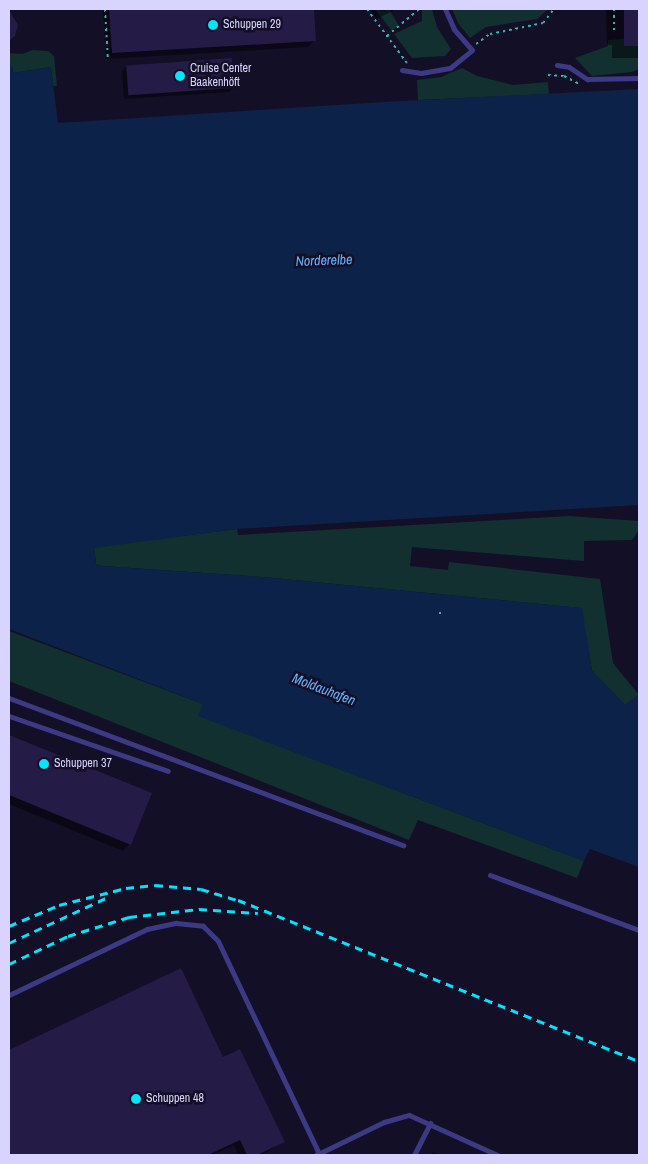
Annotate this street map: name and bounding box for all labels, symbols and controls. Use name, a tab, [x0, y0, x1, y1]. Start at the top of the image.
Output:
place label: Schuppen 29	[223, 18, 281, 32]
marker: Schuppen 29	[207, 19, 219, 31]
place label: Cruise Center Baakenhöft	[190, 62, 251, 90]
marker: Cruise Center Baakenhöft	[174, 70, 186, 82]
water label: Norderelbe	[295, 251, 353, 269]
water label: Moldauhafen	[290, 669, 358, 709]
place label: Schuppen 37	[54, 757, 112, 771]
marker: Schuppen 37	[38, 758, 50, 770]
place label: Schuppen 48	[146, 1092, 204, 1106]
marker: Schuppen 48	[130, 1093, 142, 1105]

